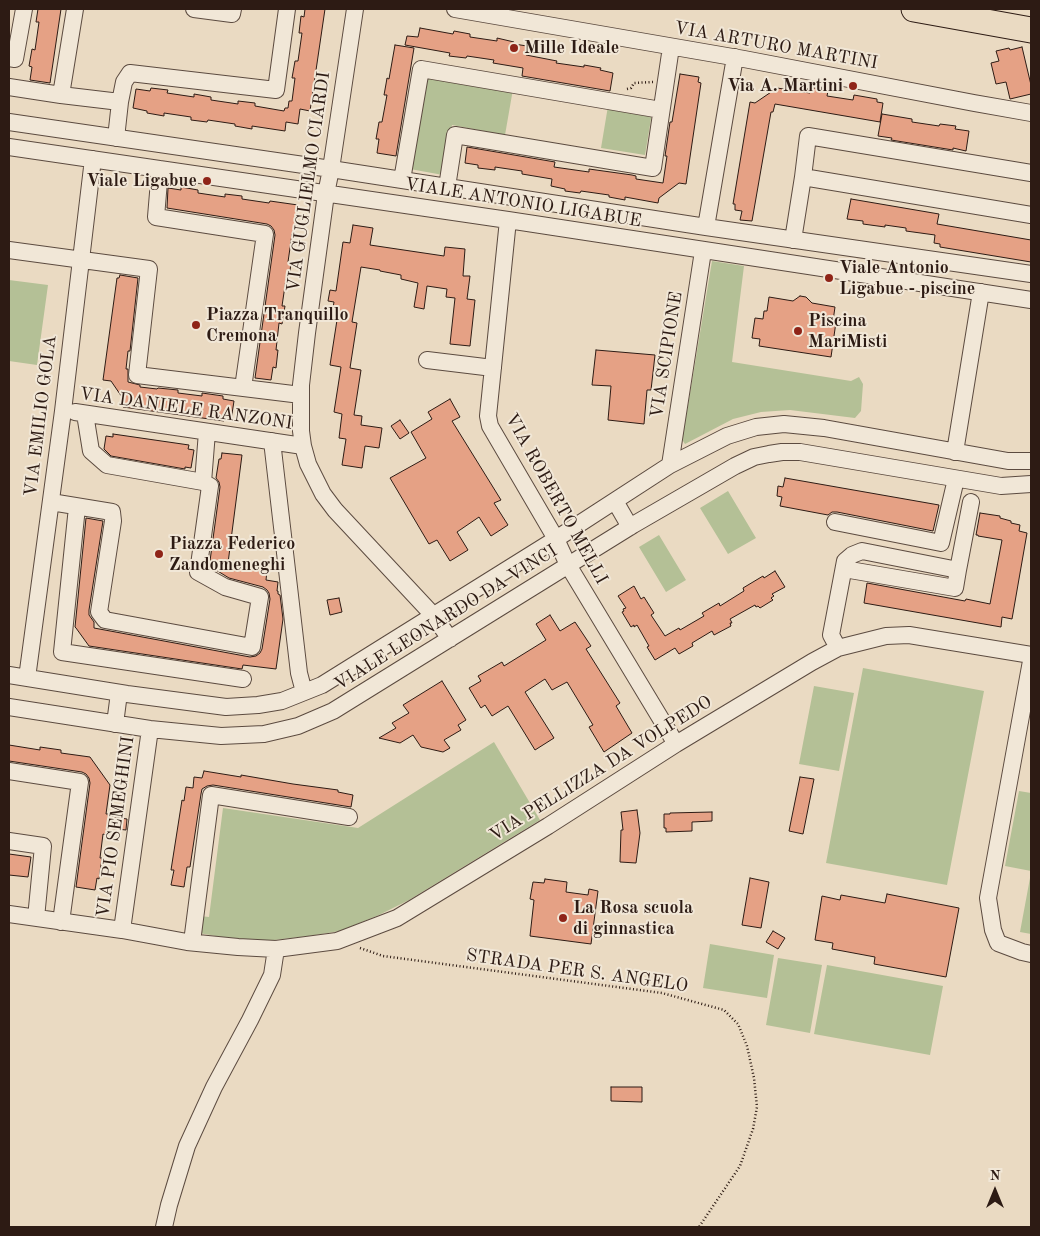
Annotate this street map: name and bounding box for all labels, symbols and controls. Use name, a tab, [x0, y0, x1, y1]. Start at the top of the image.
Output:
street label: VIA ARTURO MARTINI	[672, 17, 880, 75]
place label: Mille Ideale	[524, 37, 619, 59]
marker: Mille Ideale	[508, 42, 520, 54]
street label: VIA GUGLIELMO CIARDI	[283, 70, 335, 294]
place label: Via A. Martini	[727, 75, 843, 97]
marker: Via A. Martini	[847, 80, 859, 92]
place label: Viale Ligabue	[86, 170, 197, 192]
street label: VIALE ANTONIO LIGABUE	[403, 174, 643, 232]
marker: Viale Ligabue	[201, 175, 213, 187]
place label: Viale Antonio Ligabue - piscine	[839, 257, 975, 300]
marker: Viale Antonio Ligabue - piscine	[823, 272, 835, 284]
street label: VIA SCIPIONE	[646, 290, 688, 420]
place label: Piazza Tranquillo Cremona	[206, 304, 349, 346]
place label: Piscina MariMisti	[808, 310, 887, 352]
marker: Piazza Tranquillo Cremona	[190, 319, 202, 331]
marker: Piscina MariMisti	[792, 325, 804, 337]
street label: VIA EMILIO GOLA	[20, 334, 62, 498]
street label: VIA DANIELE RANZONI	[78, 383, 294, 435]
street label: VIA ROBERTO MELLI	[500, 410, 612, 588]
place label: Piazza Federico Zandomeneghi	[169, 533, 295, 576]
street label: VIALE LEONARDO DA VINCI	[331, 540, 561, 696]
marker: Piazza Federico Zandomeneghi	[153, 548, 165, 560]
street label: VIA PELLIZZA DA VOLPEDO	[486, 691, 716, 847]
street label: VIA PIO SEMEGHINI	[93, 735, 139, 919]
place label: La Rosa scuola di ginnastica	[573, 897, 693, 940]
marker: La Rosa scuola di ginnastica	[557, 912, 569, 924]
street label: STRADA PER S. ANGELO	[465, 945, 689, 997]
north arrow	[970, 1166, 1020, 1216]
text: N	[990, 1169, 1000, 1183]

